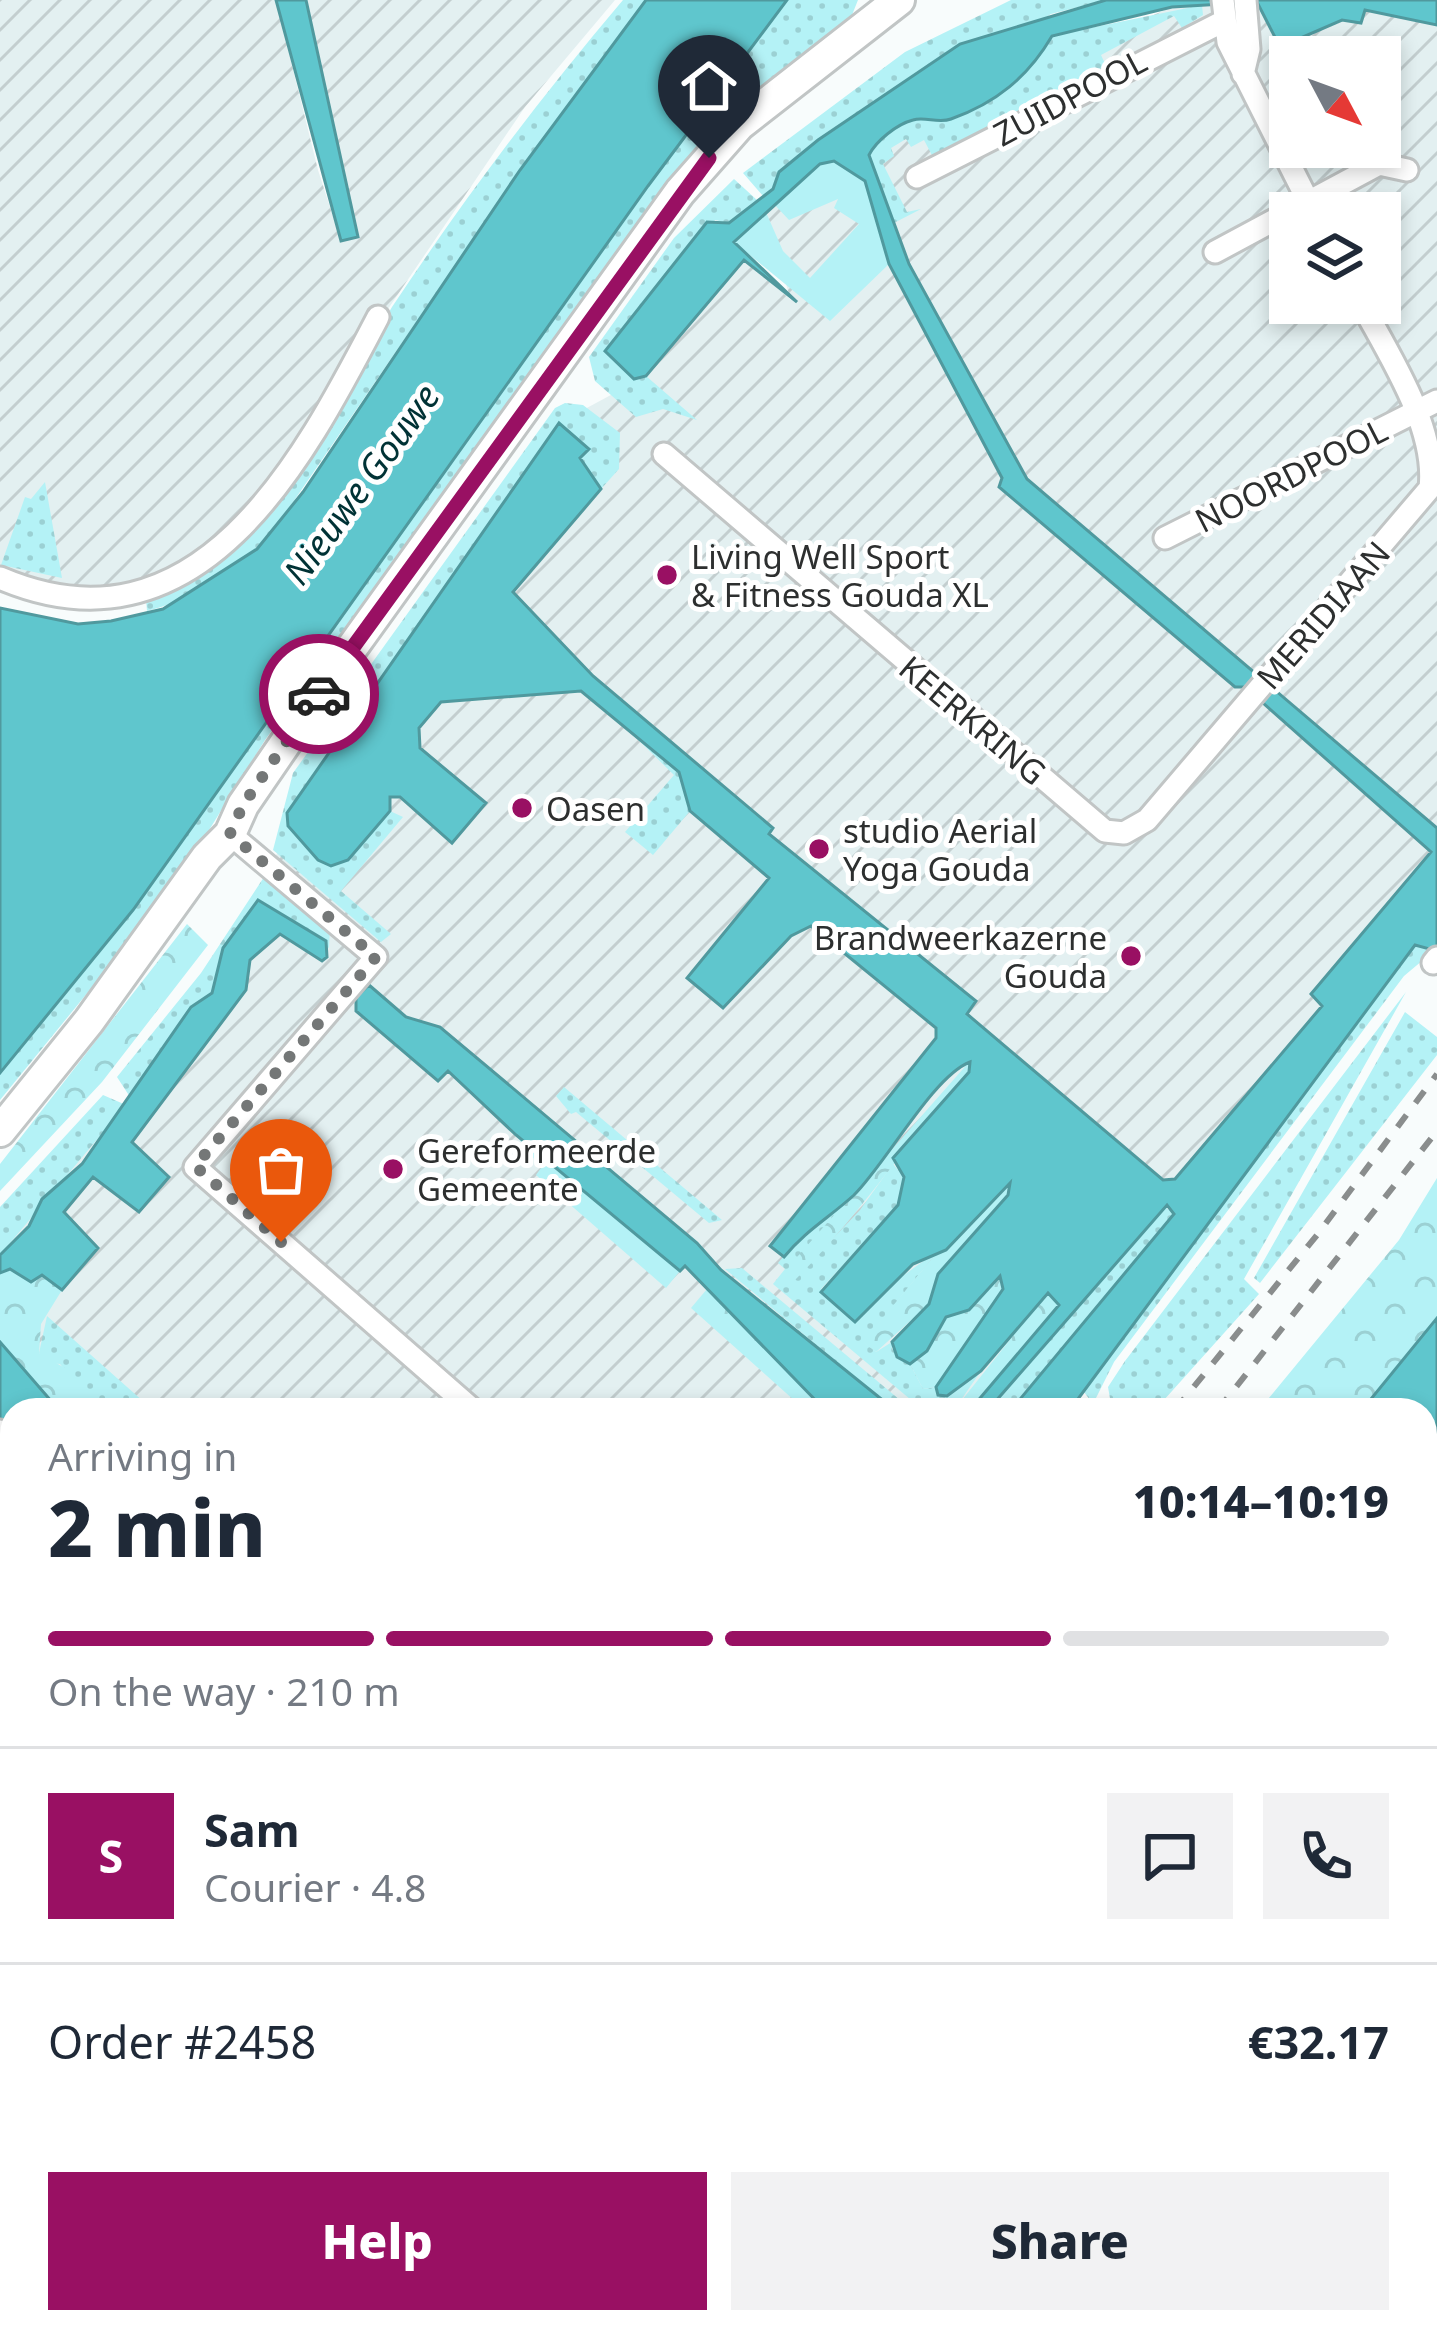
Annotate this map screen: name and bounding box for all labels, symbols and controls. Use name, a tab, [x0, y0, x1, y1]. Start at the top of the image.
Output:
pin	[658, 35, 760, 158]
north arrow	[1269, 36, 1401, 168]
map controls	[1269, 36, 1401, 324]
street label: ZUIDPOOL	[986, 38, 1154, 156]
icon: home	[676, 53, 742, 119]
button: layers	[1269, 192, 1401, 324]
water label: Nieuwe Gouwe	[272, 374, 450, 594]
street label: NOORDPOOL	[1187, 407, 1395, 543]
street label: MERIDIAAN	[1246, 531, 1400, 699]
place label: Living Well Sport & Fitness Gouda XL	[691, 534, 989, 617]
marker: Living Well Sport & Fitness Gouda XL	[654, 562, 680, 588]
courier	[259, 634, 379, 754]
street label: KEERKRING	[890, 645, 1056, 795]
icon: car	[286, 661, 352, 727]
place label: Oasen	[546, 786, 645, 831]
marker: Oasen	[509, 795, 535, 821]
place label: studio Aerial Yoga Gouda	[843, 808, 1037, 891]
marker: studio Aerial Yoga Gouda	[806, 836, 832, 862]
place label: Brandweerkazerne Gouda	[814, 915, 1107, 998]
marker: Brandweerkazerne Gouda	[1118, 943, 1144, 969]
pin	[230, 1119, 332, 1242]
place label: Gereformeerde Gemeente	[417, 1128, 656, 1211]
icon: bag	[248, 1137, 314, 1203]
marker: Gereformeerde Gemeente	[380, 1156, 406, 1182]
text: Arriving in	[48, 1429, 237, 1482]
text: 10:14–10:19	[1133, 1470, 1389, 1531]
text: 2 min	[48, 1474, 266, 1580]
text: On the way · 210 m	[48, 1664, 400, 1717]
button: chat	[1107, 1793, 1233, 1919]
button: phone	[1263, 1793, 1389, 1919]
text: Sam	[204, 1799, 300, 1860]
text: S	[99, 1825, 123, 1886]
text: Courier · 4.8	[204, 1860, 426, 1913]
text: Order #2458	[48, 2011, 316, 2072]
text: €32.17	[1248, 2011, 1389, 2072]
button: Help	[48, 2172, 707, 2310]
button: Share	[731, 2172, 1389, 2310]

